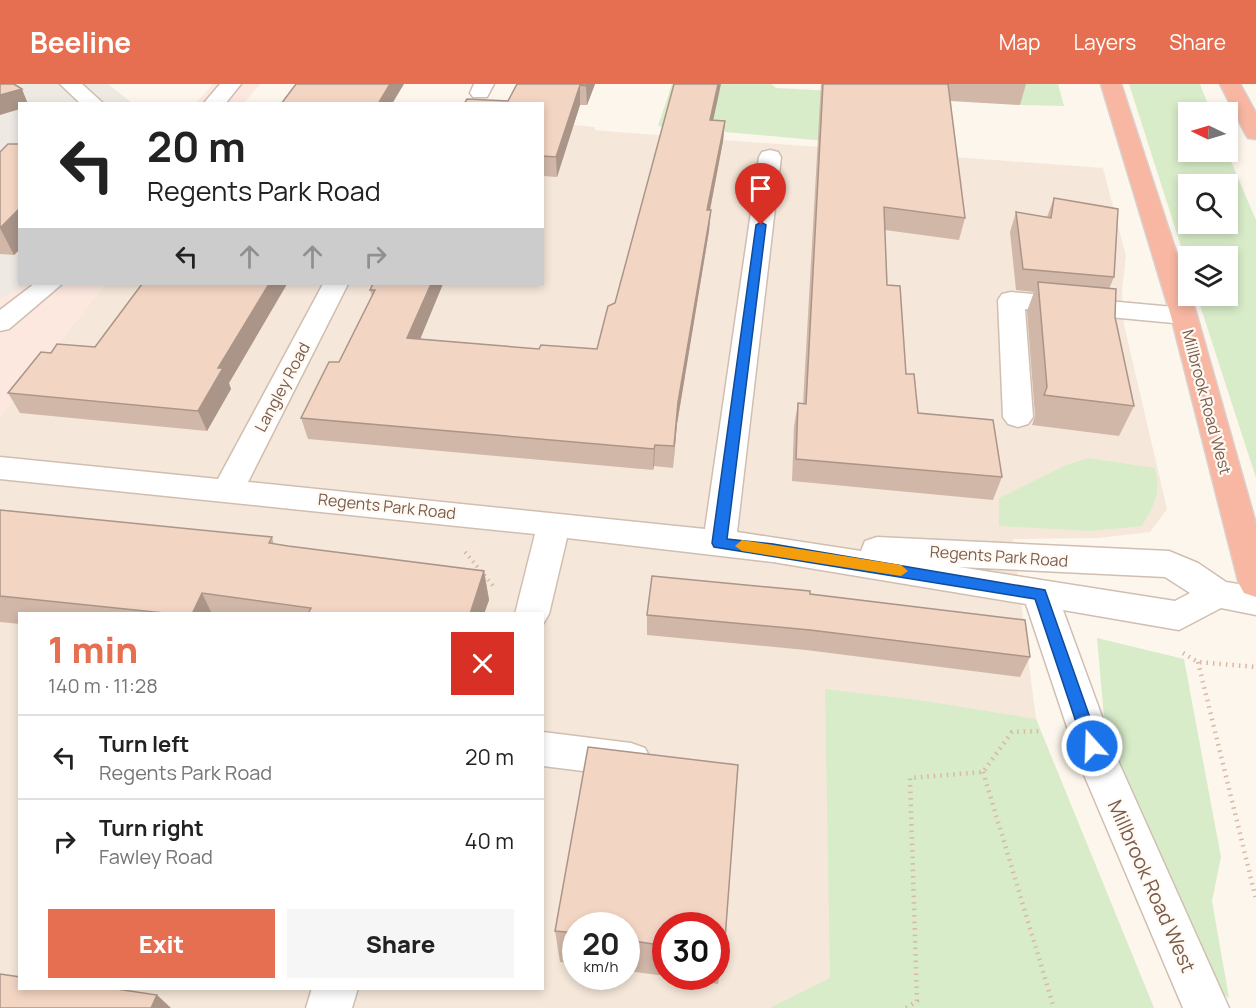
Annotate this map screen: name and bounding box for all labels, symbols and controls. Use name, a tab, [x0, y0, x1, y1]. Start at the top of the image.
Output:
text: Beeline	[30, 23, 131, 61]
text: Map	[999, 28, 1040, 56]
text: Layers	[1073, 28, 1136, 56]
text: Share	[1169, 28, 1226, 56]
north arrow	[1178, 102, 1238, 162]
map controls	[1178, 102, 1238, 306]
text: 20 m	[147, 117, 246, 175]
icon: left	[48, 126, 126, 204]
pin	[735, 163, 786, 225]
text: Regents Park Road	[147, 172, 381, 209]
icon: arrive	[744, 172, 777, 205]
button: search	[1178, 174, 1238, 234]
icon: left	[170, 240, 203, 273]
icon: ahead	[233, 240, 266, 273]
icon: ahead	[296, 240, 329, 273]
icon: right	[359, 240, 392, 273]
button: layers	[1178, 246, 1238, 306]
street label: Millbrook Road West	[1177, 327, 1237, 477]
street label: Langley Road	[249, 338, 315, 436]
street label: Regents Park Road	[317, 488, 457, 524]
street label: Regents Park Road	[929, 540, 1069, 572]
text: 1 min	[48, 625, 138, 674]
button: close	[451, 632, 514, 695]
text: 140 m · 11:28	[48, 672, 158, 699]
position arrow	[1060, 714, 1124, 778]
text: Turn left	[99, 729, 189, 759]
icon: left	[48, 741, 81, 774]
text: 20 m	[465, 742, 514, 772]
text: Regents Park Road	[99, 759, 272, 786]
street label: Millbrook Road West	[1102, 795, 1202, 977]
text: Turn right	[99, 813, 204, 843]
icon: right	[48, 825, 81, 858]
text: 40 m	[465, 826, 514, 856]
text: Fawley Road	[99, 843, 213, 870]
button: Exit	[48, 909, 275, 978]
button: Share	[287, 909, 514, 978]
speed limit sign: 30	[652, 912, 730, 990]
text: 20	[582, 923, 620, 964]
text: km/h	[584, 956, 618, 977]

